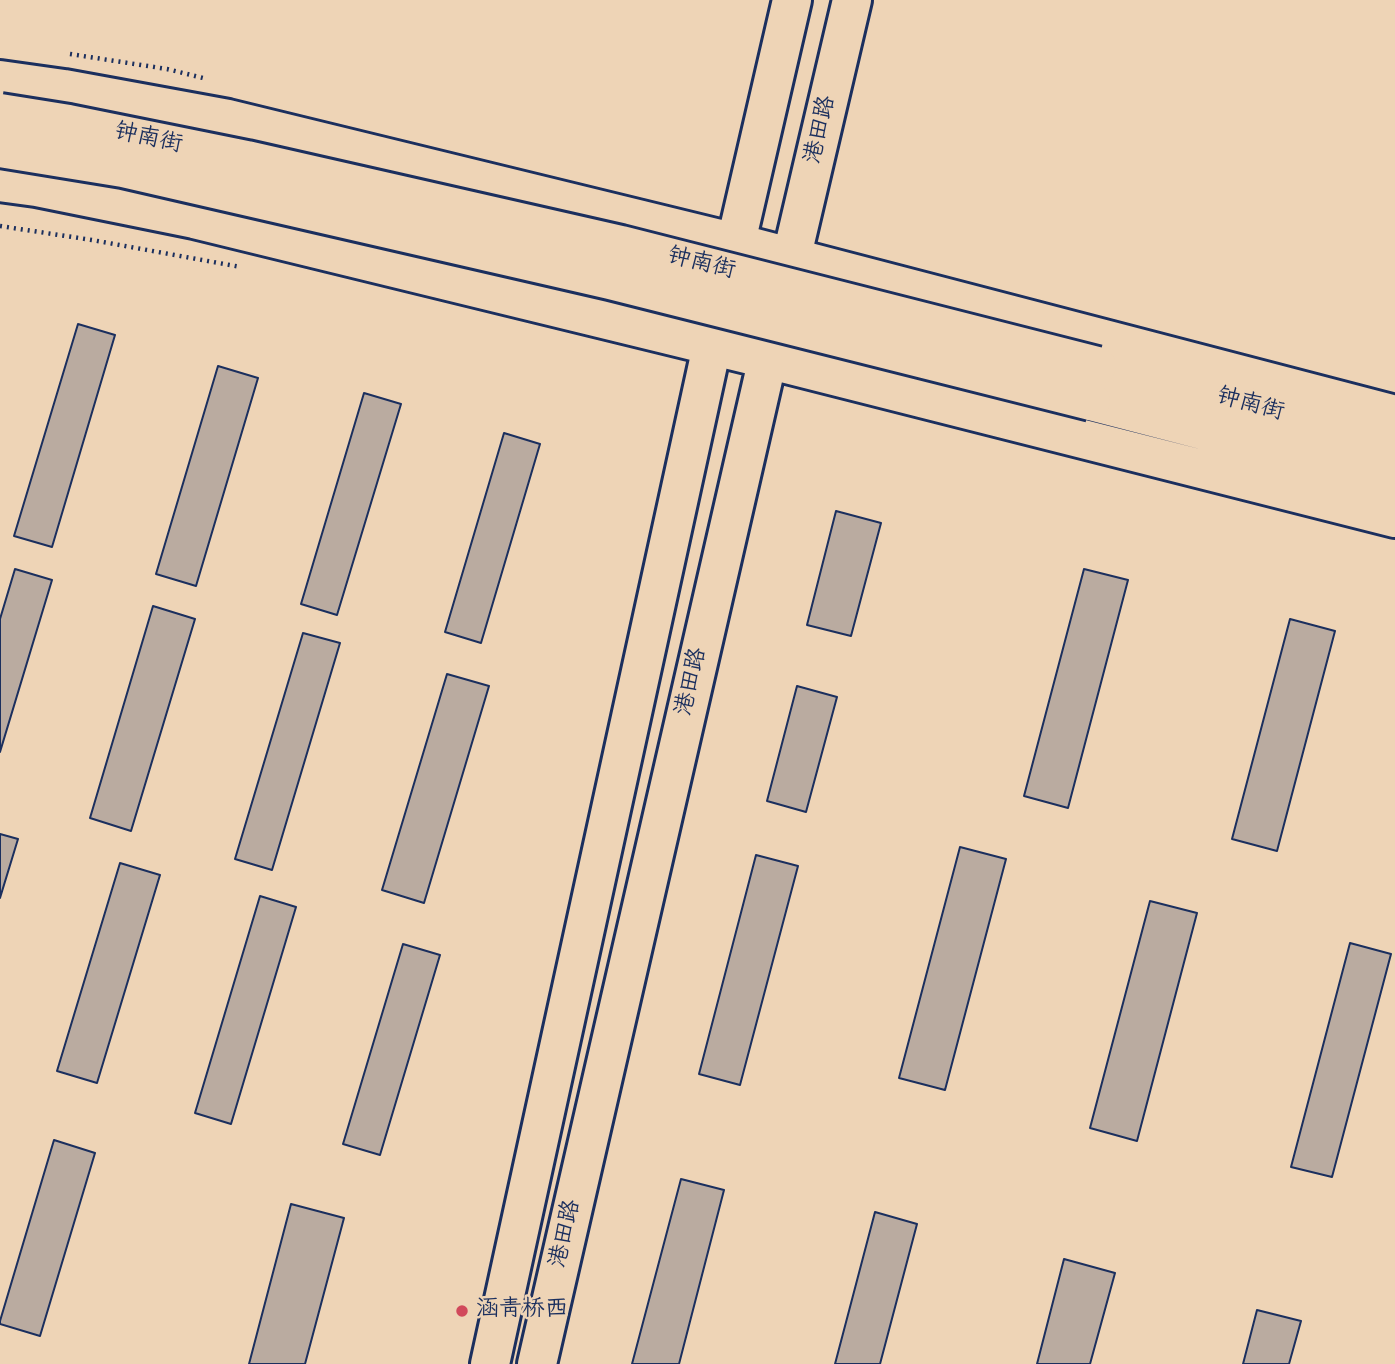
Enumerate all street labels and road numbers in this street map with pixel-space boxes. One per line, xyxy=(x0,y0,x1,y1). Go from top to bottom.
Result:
street label: 港田路 xyxy=(801,93,843,167)
street label: 钟南街 xyxy=(111,119,185,161)
street label: 钟南街 xyxy=(664,243,738,287)
street label: 钟南街 xyxy=(1213,384,1287,428)
street label: 港田路 xyxy=(672,645,714,719)
street label: 港田路 xyxy=(546,1197,588,1271)

